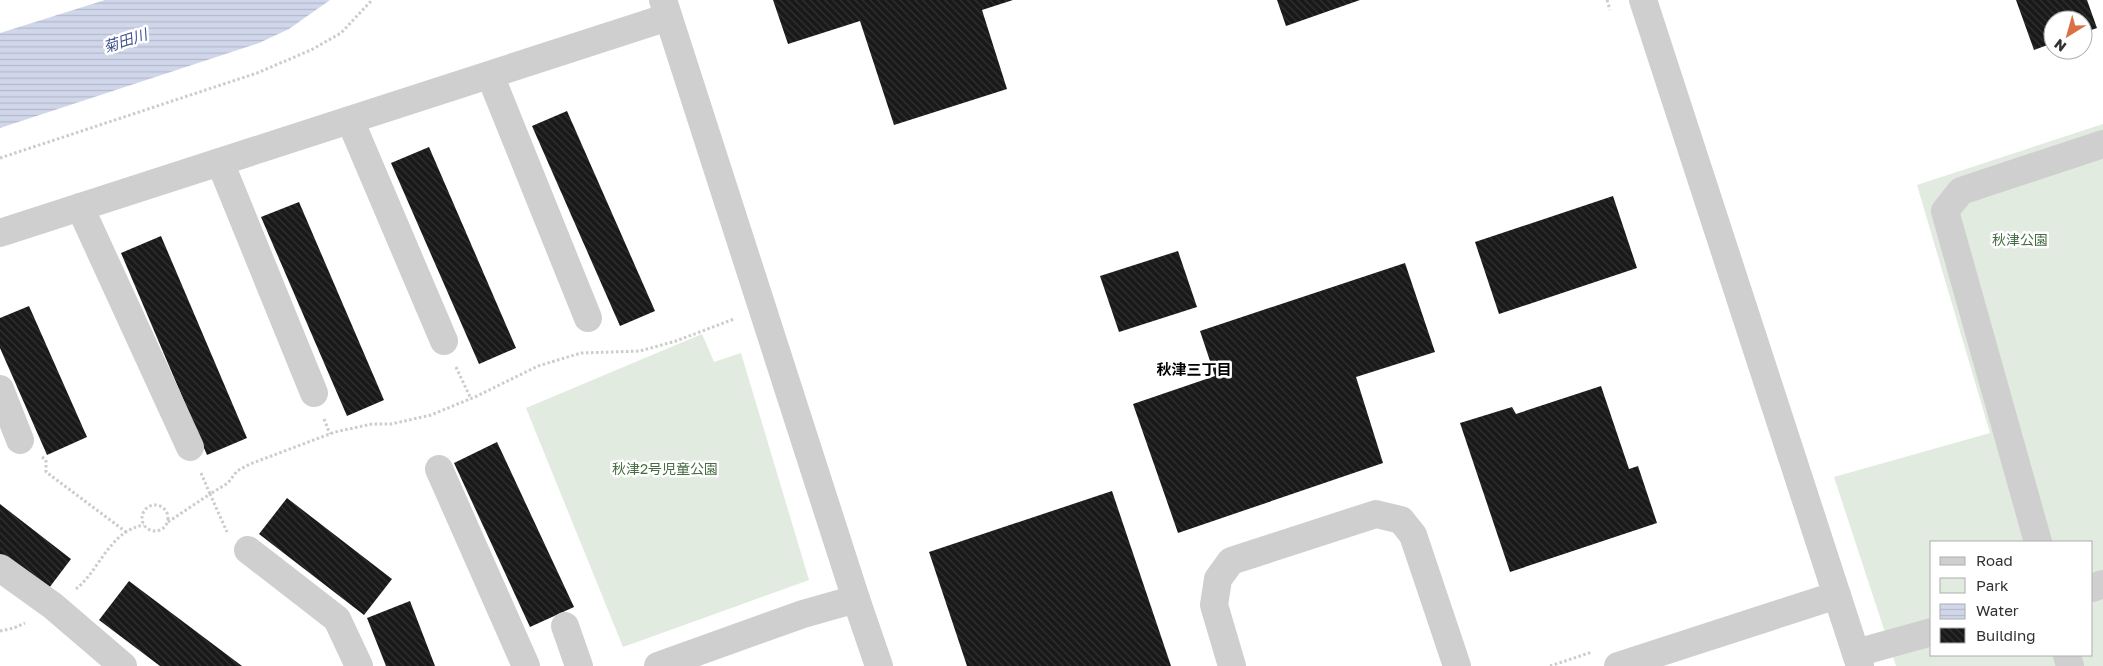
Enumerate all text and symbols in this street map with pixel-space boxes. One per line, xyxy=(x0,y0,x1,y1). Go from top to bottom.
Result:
north arrow xyxy=(2043,10,2093,60)
water label: 菊田川 xyxy=(101,24,151,56)
text: N xyxy=(2051,36,2069,56)
park label: 秋津公園 xyxy=(1992,231,2048,248)
district label: 秋津三丁目 xyxy=(1156,360,1232,378)
park label: 秋津2号児童公園 xyxy=(612,460,718,477)
legend xyxy=(1930,541,2093,656)
text: Road xyxy=(1976,551,2013,569)
text: Park xyxy=(1976,576,2009,594)
text: Water xyxy=(1976,601,2019,619)
text: Building xyxy=(1976,626,2036,644)

